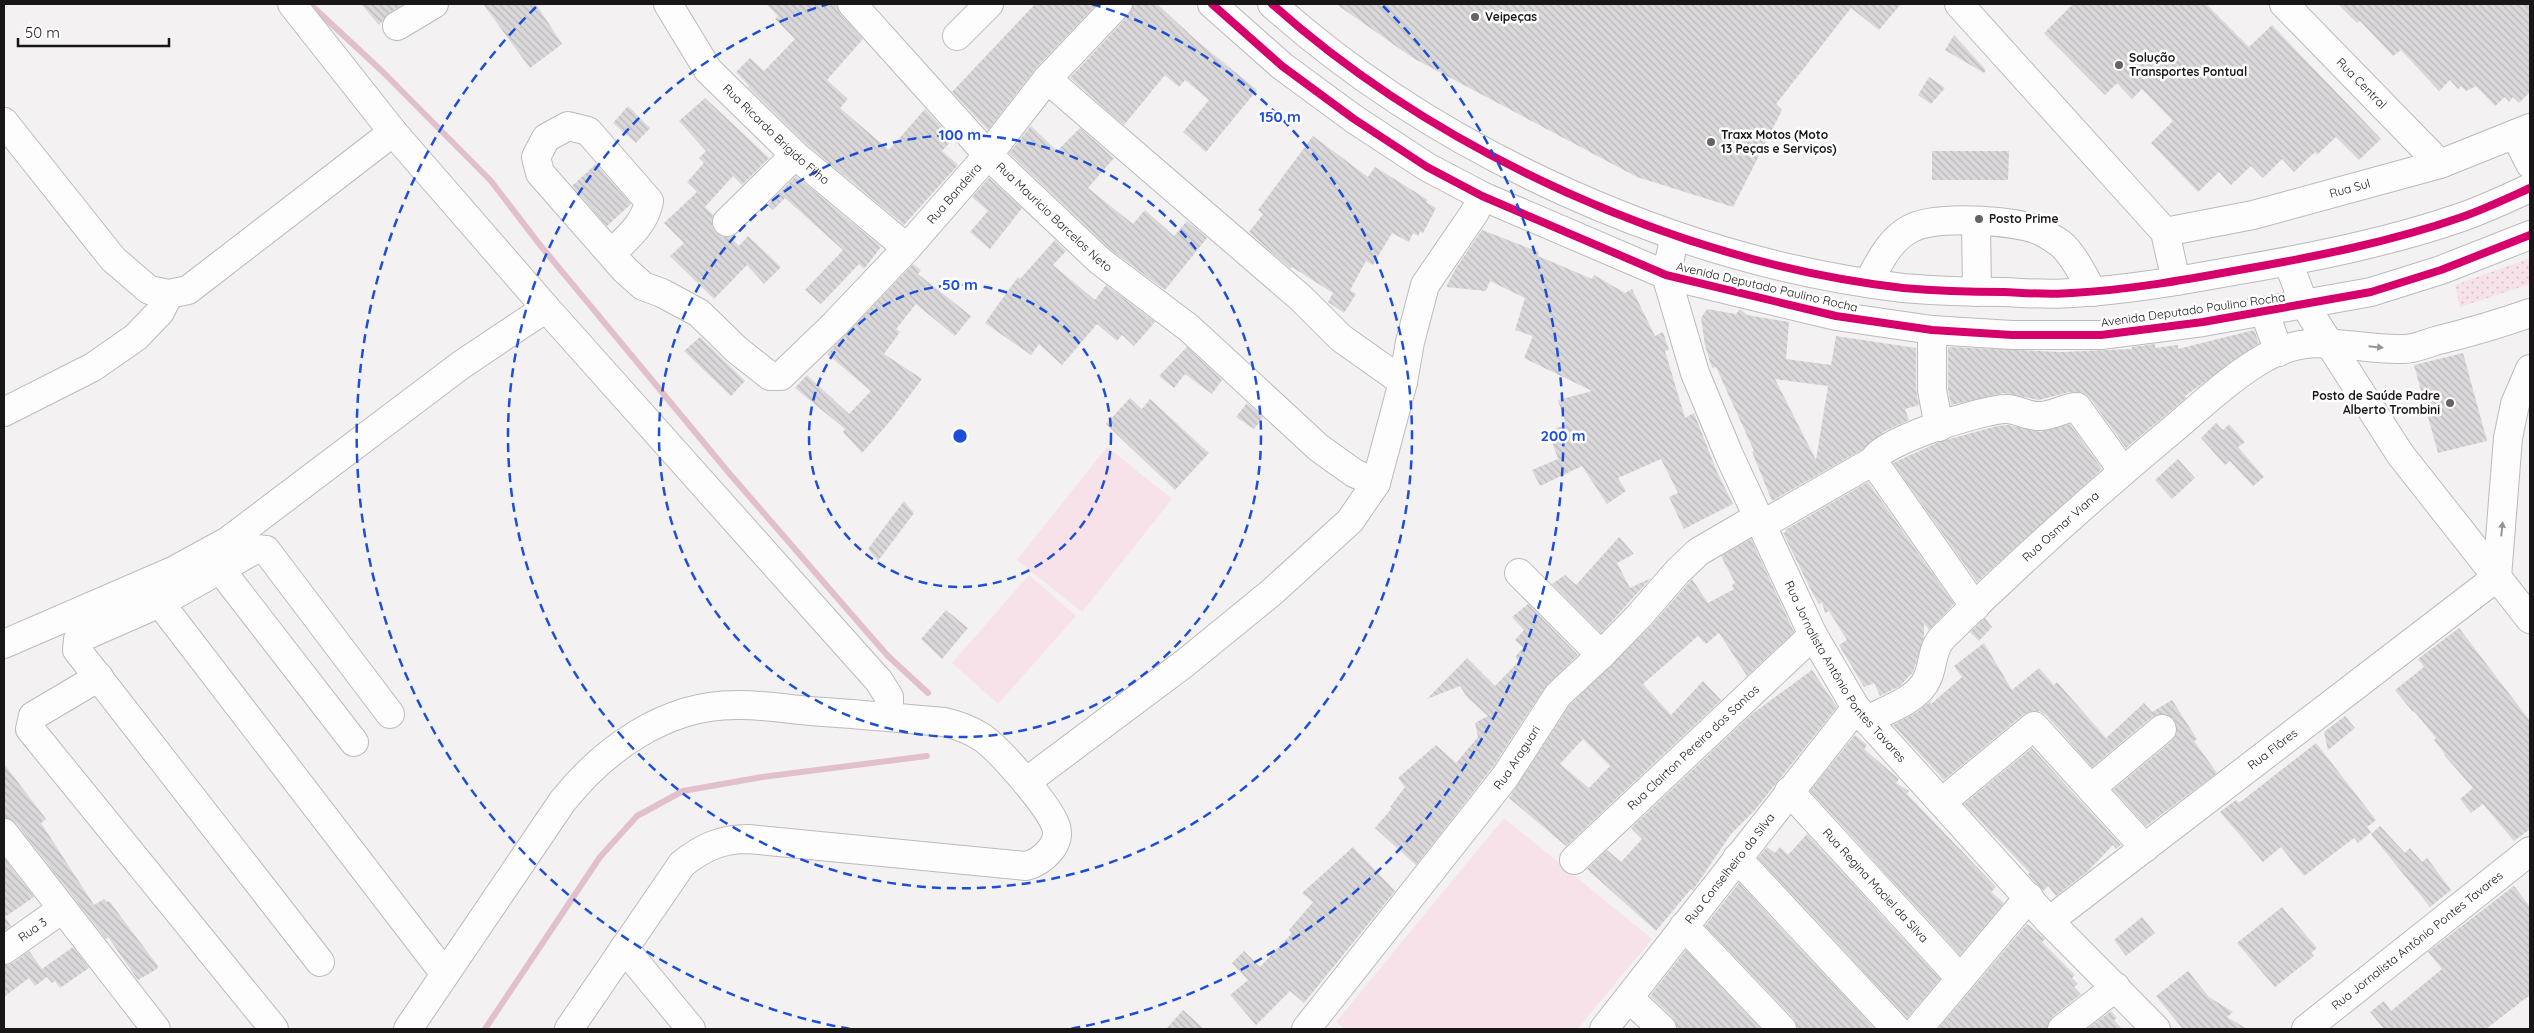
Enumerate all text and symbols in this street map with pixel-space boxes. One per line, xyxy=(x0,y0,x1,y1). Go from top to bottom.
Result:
place label: Veipeças xyxy=(1485,9,1537,24)
marker: Veipeças xyxy=(1469,11,1481,23)
scale bar xyxy=(18,15,169,47)
text: 50 m xyxy=(25,23,60,42)
place label: Solução Transportes Pontual xyxy=(2129,50,2247,79)
street label: Rua Central xyxy=(2334,54,2390,112)
marker: Solução Transportes Pontual xyxy=(2113,59,2125,71)
street label: Rua Ricardo Brigido Filho xyxy=(720,81,833,188)
text: 150 m xyxy=(1259,107,1301,126)
text: 100 m xyxy=(939,125,981,144)
place label: Traxx Motos (Moto 13 Peças e Serviços) xyxy=(1721,127,1836,156)
marker: Traxx Motos (Moto 13 Peças e Serviços) xyxy=(1705,136,1717,148)
street label: Rua Mauricio Barcelos Neto xyxy=(993,159,1116,275)
street label: Rua Bandeira xyxy=(923,160,984,227)
street label: Rua Sul xyxy=(2328,175,2372,201)
place label: Posto Prime xyxy=(1989,211,2059,226)
marker: Posto Prime xyxy=(1973,213,1985,225)
street label: Avenida Deputado Paulino Rocha xyxy=(1675,258,1859,315)
text: 50 m xyxy=(942,275,978,294)
street label: Avenida Deputado Paulino Rocha xyxy=(2100,289,2286,330)
one-way arrow xyxy=(2368,343,2384,351)
place label: Posto de Saúde Padre Alberto Trombini xyxy=(2312,388,2440,417)
marker: Posto de Saúde Padre Alberto Trombini xyxy=(2444,397,2456,409)
text: 200 m xyxy=(1541,426,1586,445)
centre of rings xyxy=(951,427,969,445)
street label: Rua Osmar Viana xyxy=(2019,488,2102,565)
one-way arrow xyxy=(2499,520,2507,536)
street label: Rua Jornalista Antônio Pontes Tavares xyxy=(1782,578,1910,766)
street label: Rua Clairton Pereira dos Santos xyxy=(1624,681,1762,813)
street label: Rua Araguari xyxy=(1490,723,1543,792)
street label: Rua Flôres xyxy=(2244,725,2301,773)
street label: Rua Conselheiro da Silva xyxy=(1681,810,1778,927)
street label: Rua Regina Maciel da Silva xyxy=(1820,825,1932,945)
street label: Rua Jornalista Antônio Pontes Tavares xyxy=(2328,867,2506,1013)
street label: Rua 3 xyxy=(15,914,50,945)

